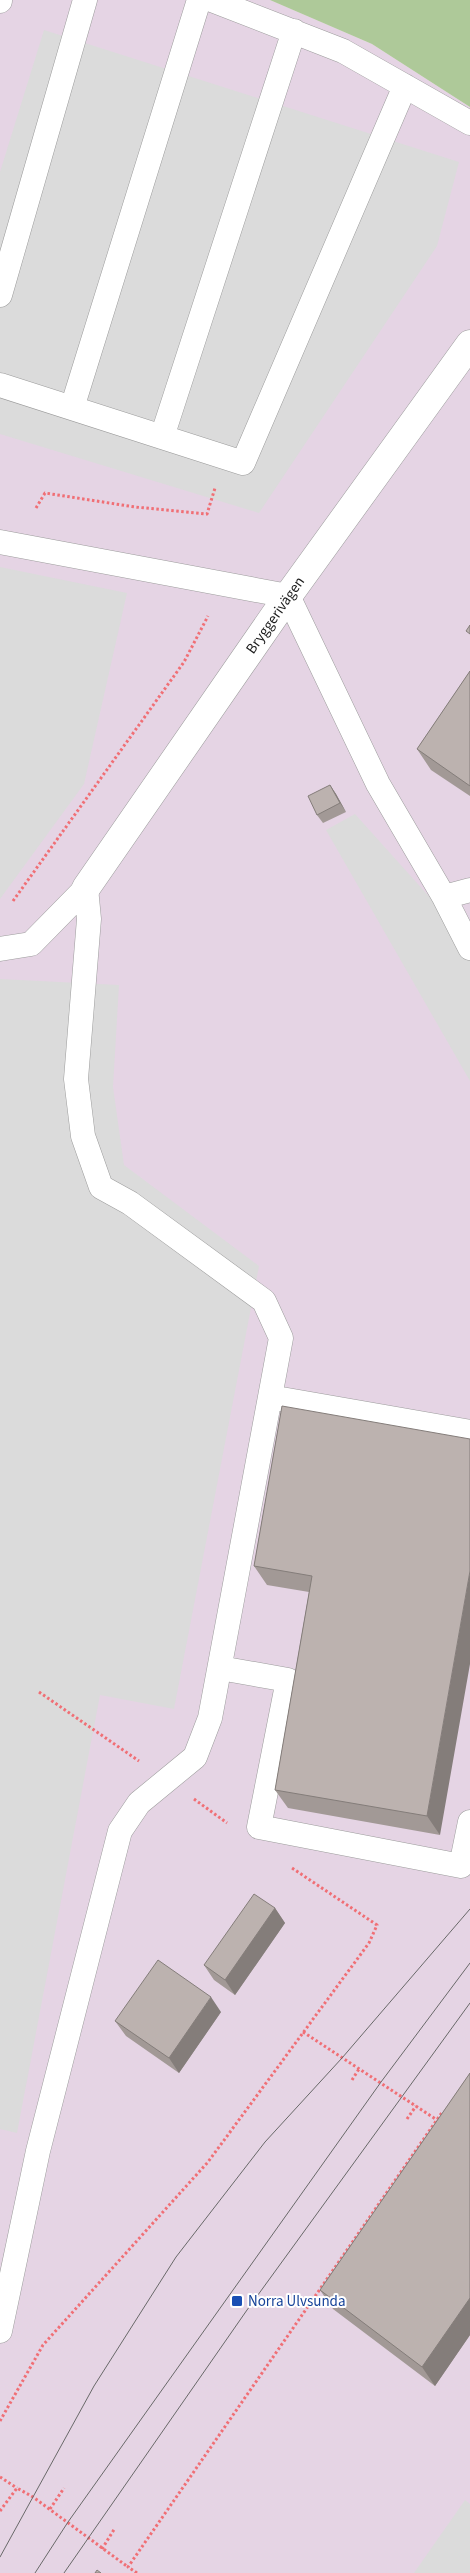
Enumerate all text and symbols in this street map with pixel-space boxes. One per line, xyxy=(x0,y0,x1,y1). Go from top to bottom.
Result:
street label: Bryggerivägen xyxy=(241,572,310,658)
place label: Norra Ulvsunda xyxy=(248,2291,346,2312)
marker: Norra Ulvsunda xyxy=(230,2294,244,2308)

